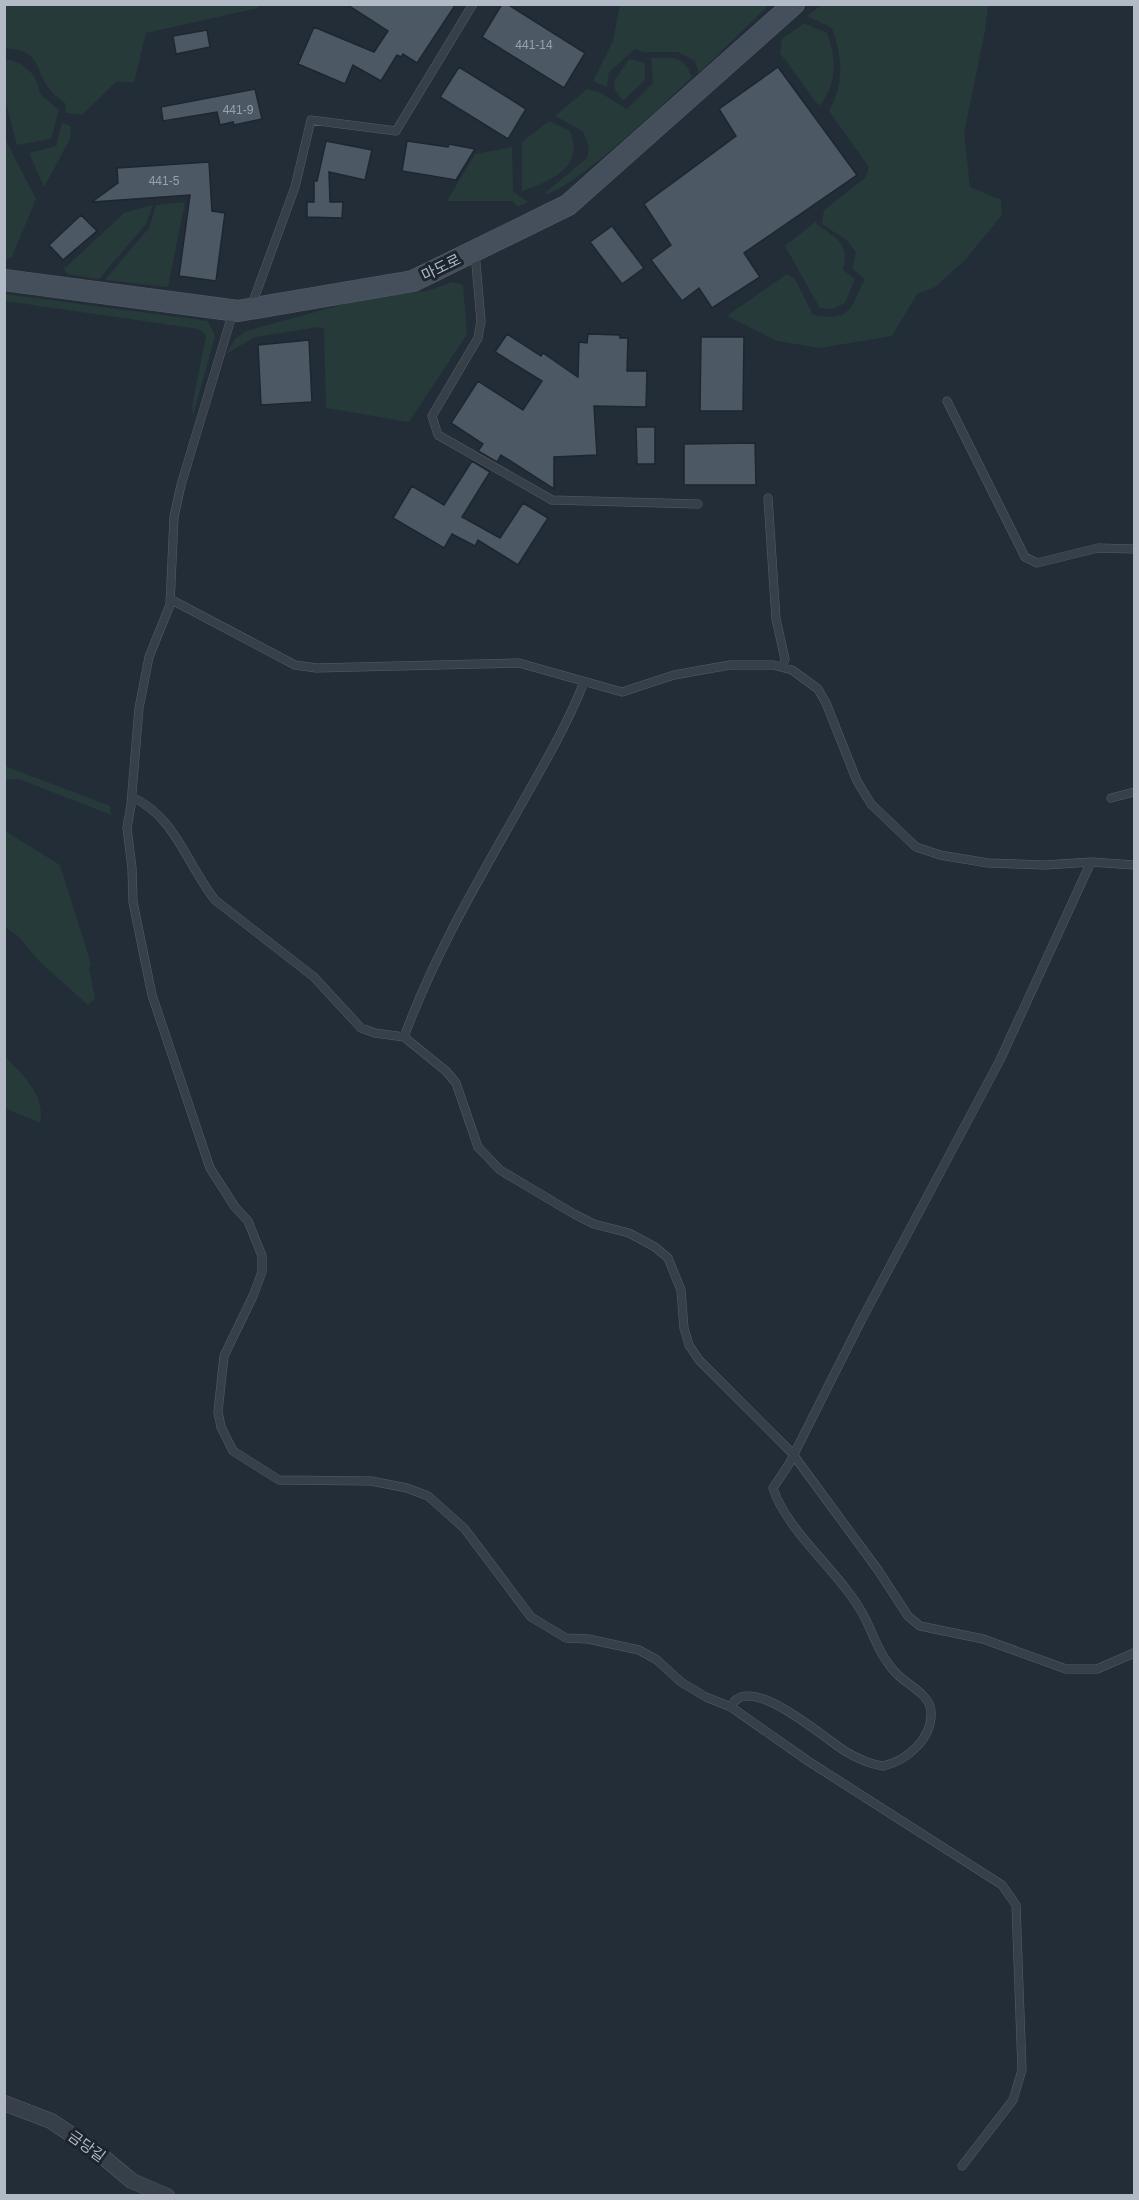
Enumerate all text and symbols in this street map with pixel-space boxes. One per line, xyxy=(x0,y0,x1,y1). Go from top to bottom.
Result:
house number: 441-14 xyxy=(515,38,553,52)
house number: 441-9 xyxy=(223,103,254,117)
house number: 441-5 xyxy=(149,174,180,188)
street label: 마도로 xyxy=(419,250,463,284)
street label: 금당길 xyxy=(65,2127,109,2165)

